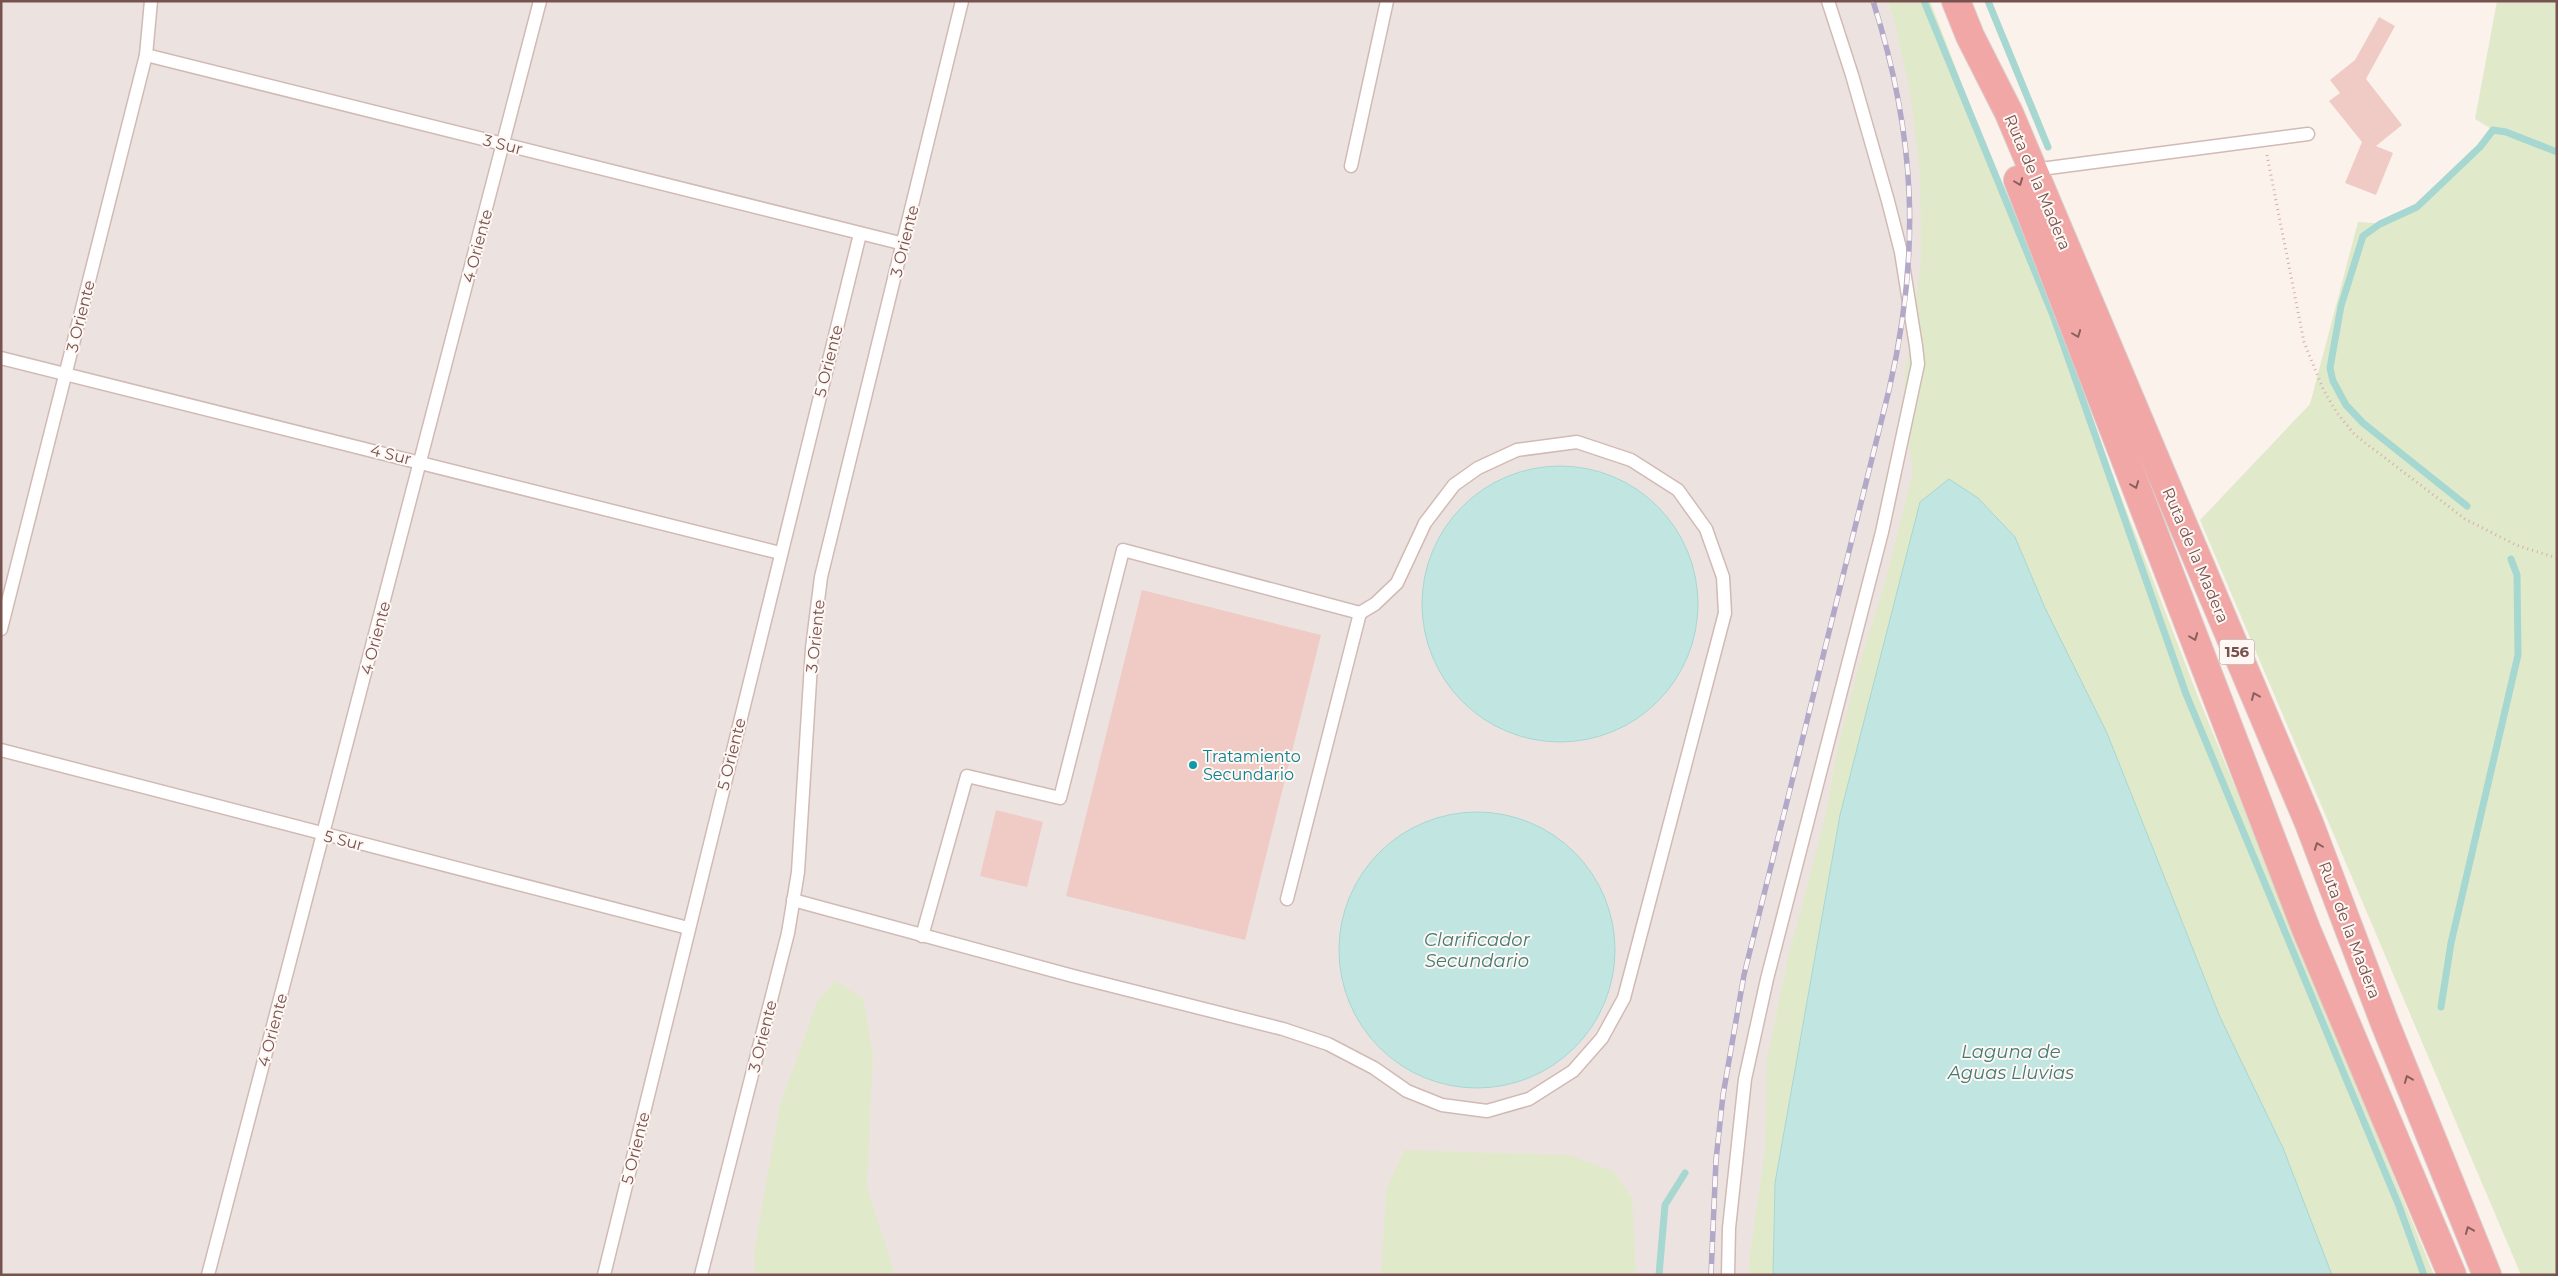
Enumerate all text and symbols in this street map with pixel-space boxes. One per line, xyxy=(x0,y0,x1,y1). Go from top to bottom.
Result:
street label: Ruta de la Madera xyxy=(2000,112,2075,253)
street label: 3 Sur xyxy=(481,130,525,159)
one-way arrow xyxy=(2013,177,2023,186)
street label: 3 Oriente xyxy=(886,203,923,279)
street label: 4 Oriente xyxy=(459,207,496,285)
street label: 3 Oriente xyxy=(62,278,99,354)
street label: 5 Oriente xyxy=(810,323,847,399)
one-way arrow xyxy=(2071,329,2081,338)
street label: 4 Sur xyxy=(368,440,413,469)
one-way arrow xyxy=(2129,481,2139,489)
street label: Ruta de la Madera xyxy=(2158,485,2233,626)
street label: 3 Oriente xyxy=(802,598,829,674)
street label: 4 Oriente xyxy=(357,599,394,677)
one-way arrow xyxy=(2188,632,2198,641)
road number: 156 xyxy=(2220,640,2254,664)
one-way arrow xyxy=(2251,692,2262,701)
street label: 5 Oriente xyxy=(713,716,750,792)
place label: Tratamiento Secundario xyxy=(1203,747,1301,784)
marker: Tratamiento Secundario xyxy=(1187,759,1199,771)
street label: 5 Sur xyxy=(322,826,366,855)
one-way arrow xyxy=(2313,842,2324,851)
street label: Ruta de la Madera xyxy=(2315,859,2384,1001)
water label: Clarificador Secundario xyxy=(1424,929,1531,972)
street label: 4 Oriente xyxy=(254,991,291,1069)
street label: 3 Oriente xyxy=(744,998,781,1074)
water label: Laguna de Aguas Lluvias xyxy=(1947,1041,2074,1084)
one-way arrow xyxy=(2404,1075,2414,1084)
street label: 5 Oriente xyxy=(617,1110,654,1186)
one-way arrow xyxy=(2464,1226,2474,1234)

